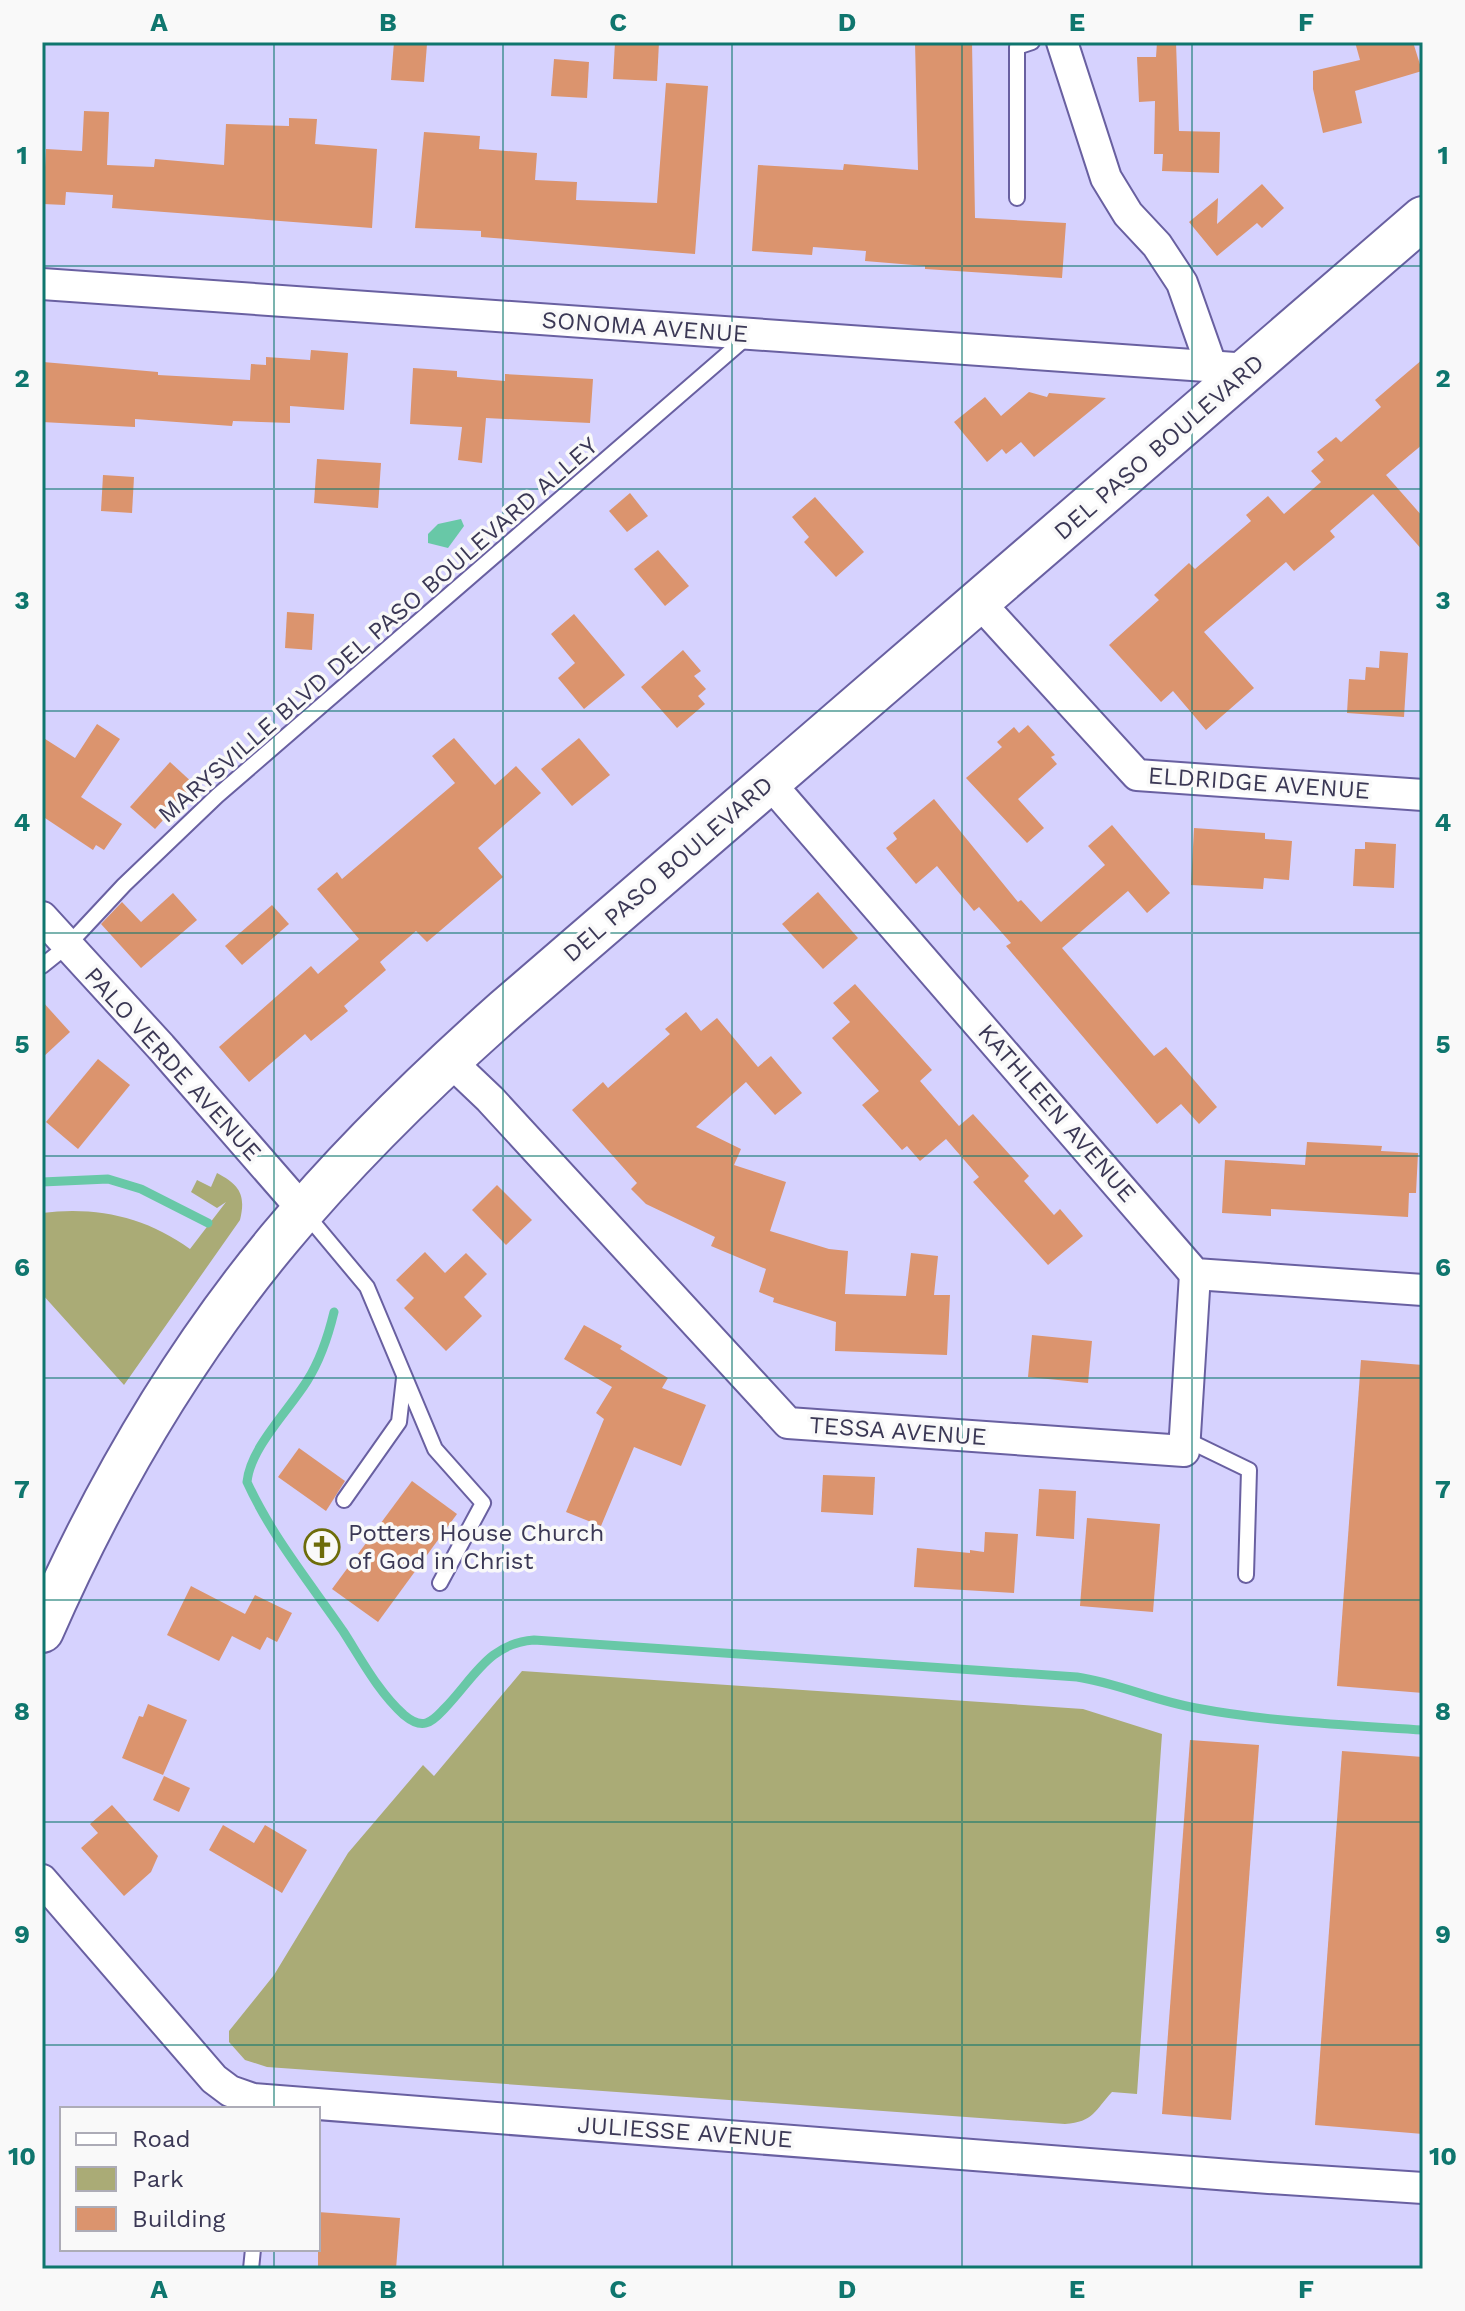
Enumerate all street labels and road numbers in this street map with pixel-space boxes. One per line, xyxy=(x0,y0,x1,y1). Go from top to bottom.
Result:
street label: SONOMA AVENUE xyxy=(541,306,749,348)
street label: DEL PASO BOULEVARD xyxy=(1048,348,1270,546)
street label: MARYSVILLE BLVD DEL PASO BOULEVARD ALLEY xyxy=(153,431,604,829)
street label: ELDRIDGE AVENUE xyxy=(1147,761,1371,805)
street label: DEL PASO BOULEVARD xyxy=(557,770,779,968)
street label: PALO VERDE AVENUE xyxy=(79,962,267,1166)
street label: KATHLEEN AVENUE xyxy=(972,1018,1142,1208)
street label: TESSA AVENUE xyxy=(808,1411,988,1451)
street label: JULIESSE AVENUE xyxy=(576,2111,794,2153)

